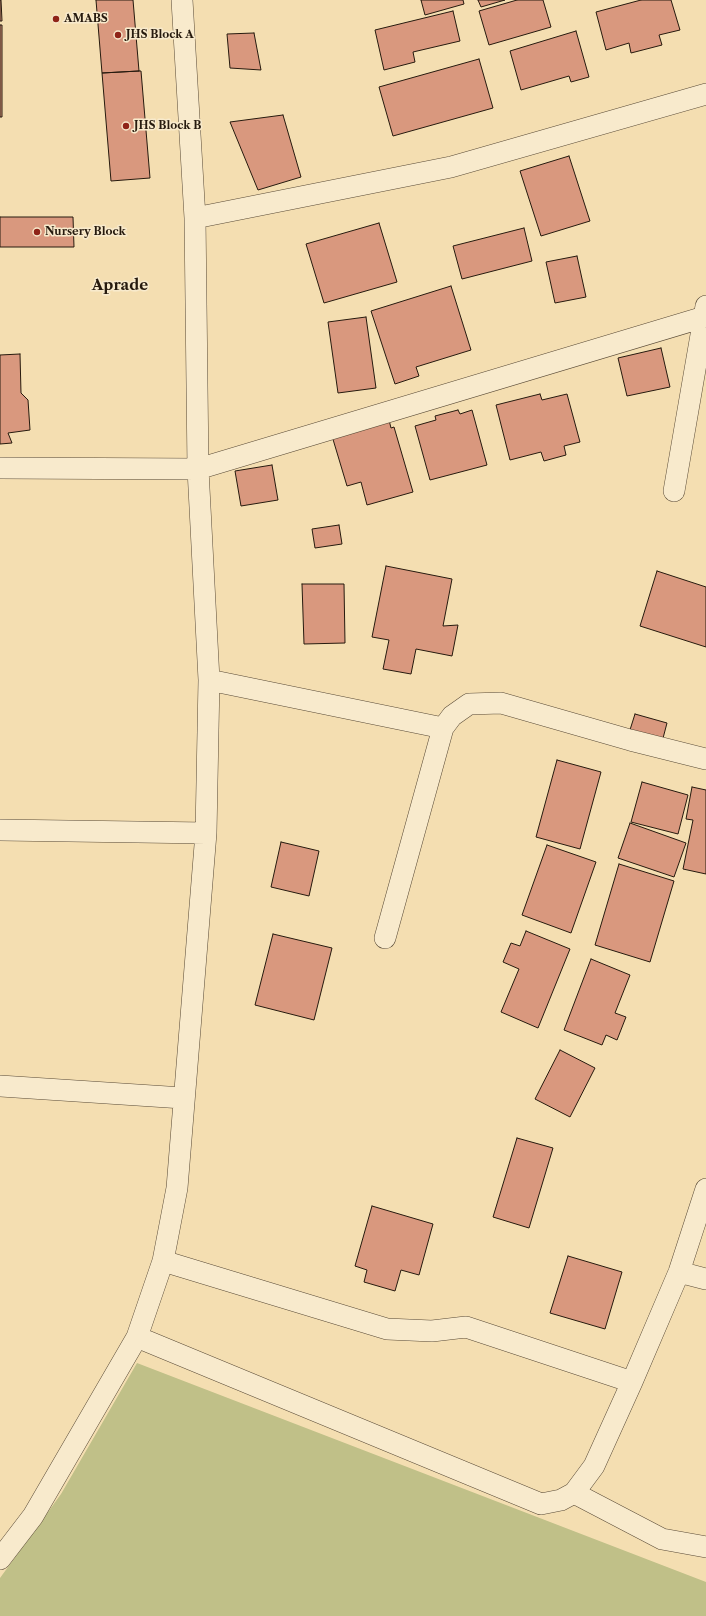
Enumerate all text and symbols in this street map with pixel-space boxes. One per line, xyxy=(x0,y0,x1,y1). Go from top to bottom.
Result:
place label: AMABS xyxy=(64,12,108,26)
marker: AMABS xyxy=(51,14,61,24)
place label: JHS Block A xyxy=(126,28,194,42)
marker: JHS Block A xyxy=(113,30,123,40)
place label: JHS Block B xyxy=(134,119,202,133)
marker: JHS Block B xyxy=(121,121,131,131)
place label: Nursery Block xyxy=(45,225,126,239)
marker: Nursery Block xyxy=(32,227,42,237)
district label: Aprade xyxy=(92,277,148,295)

